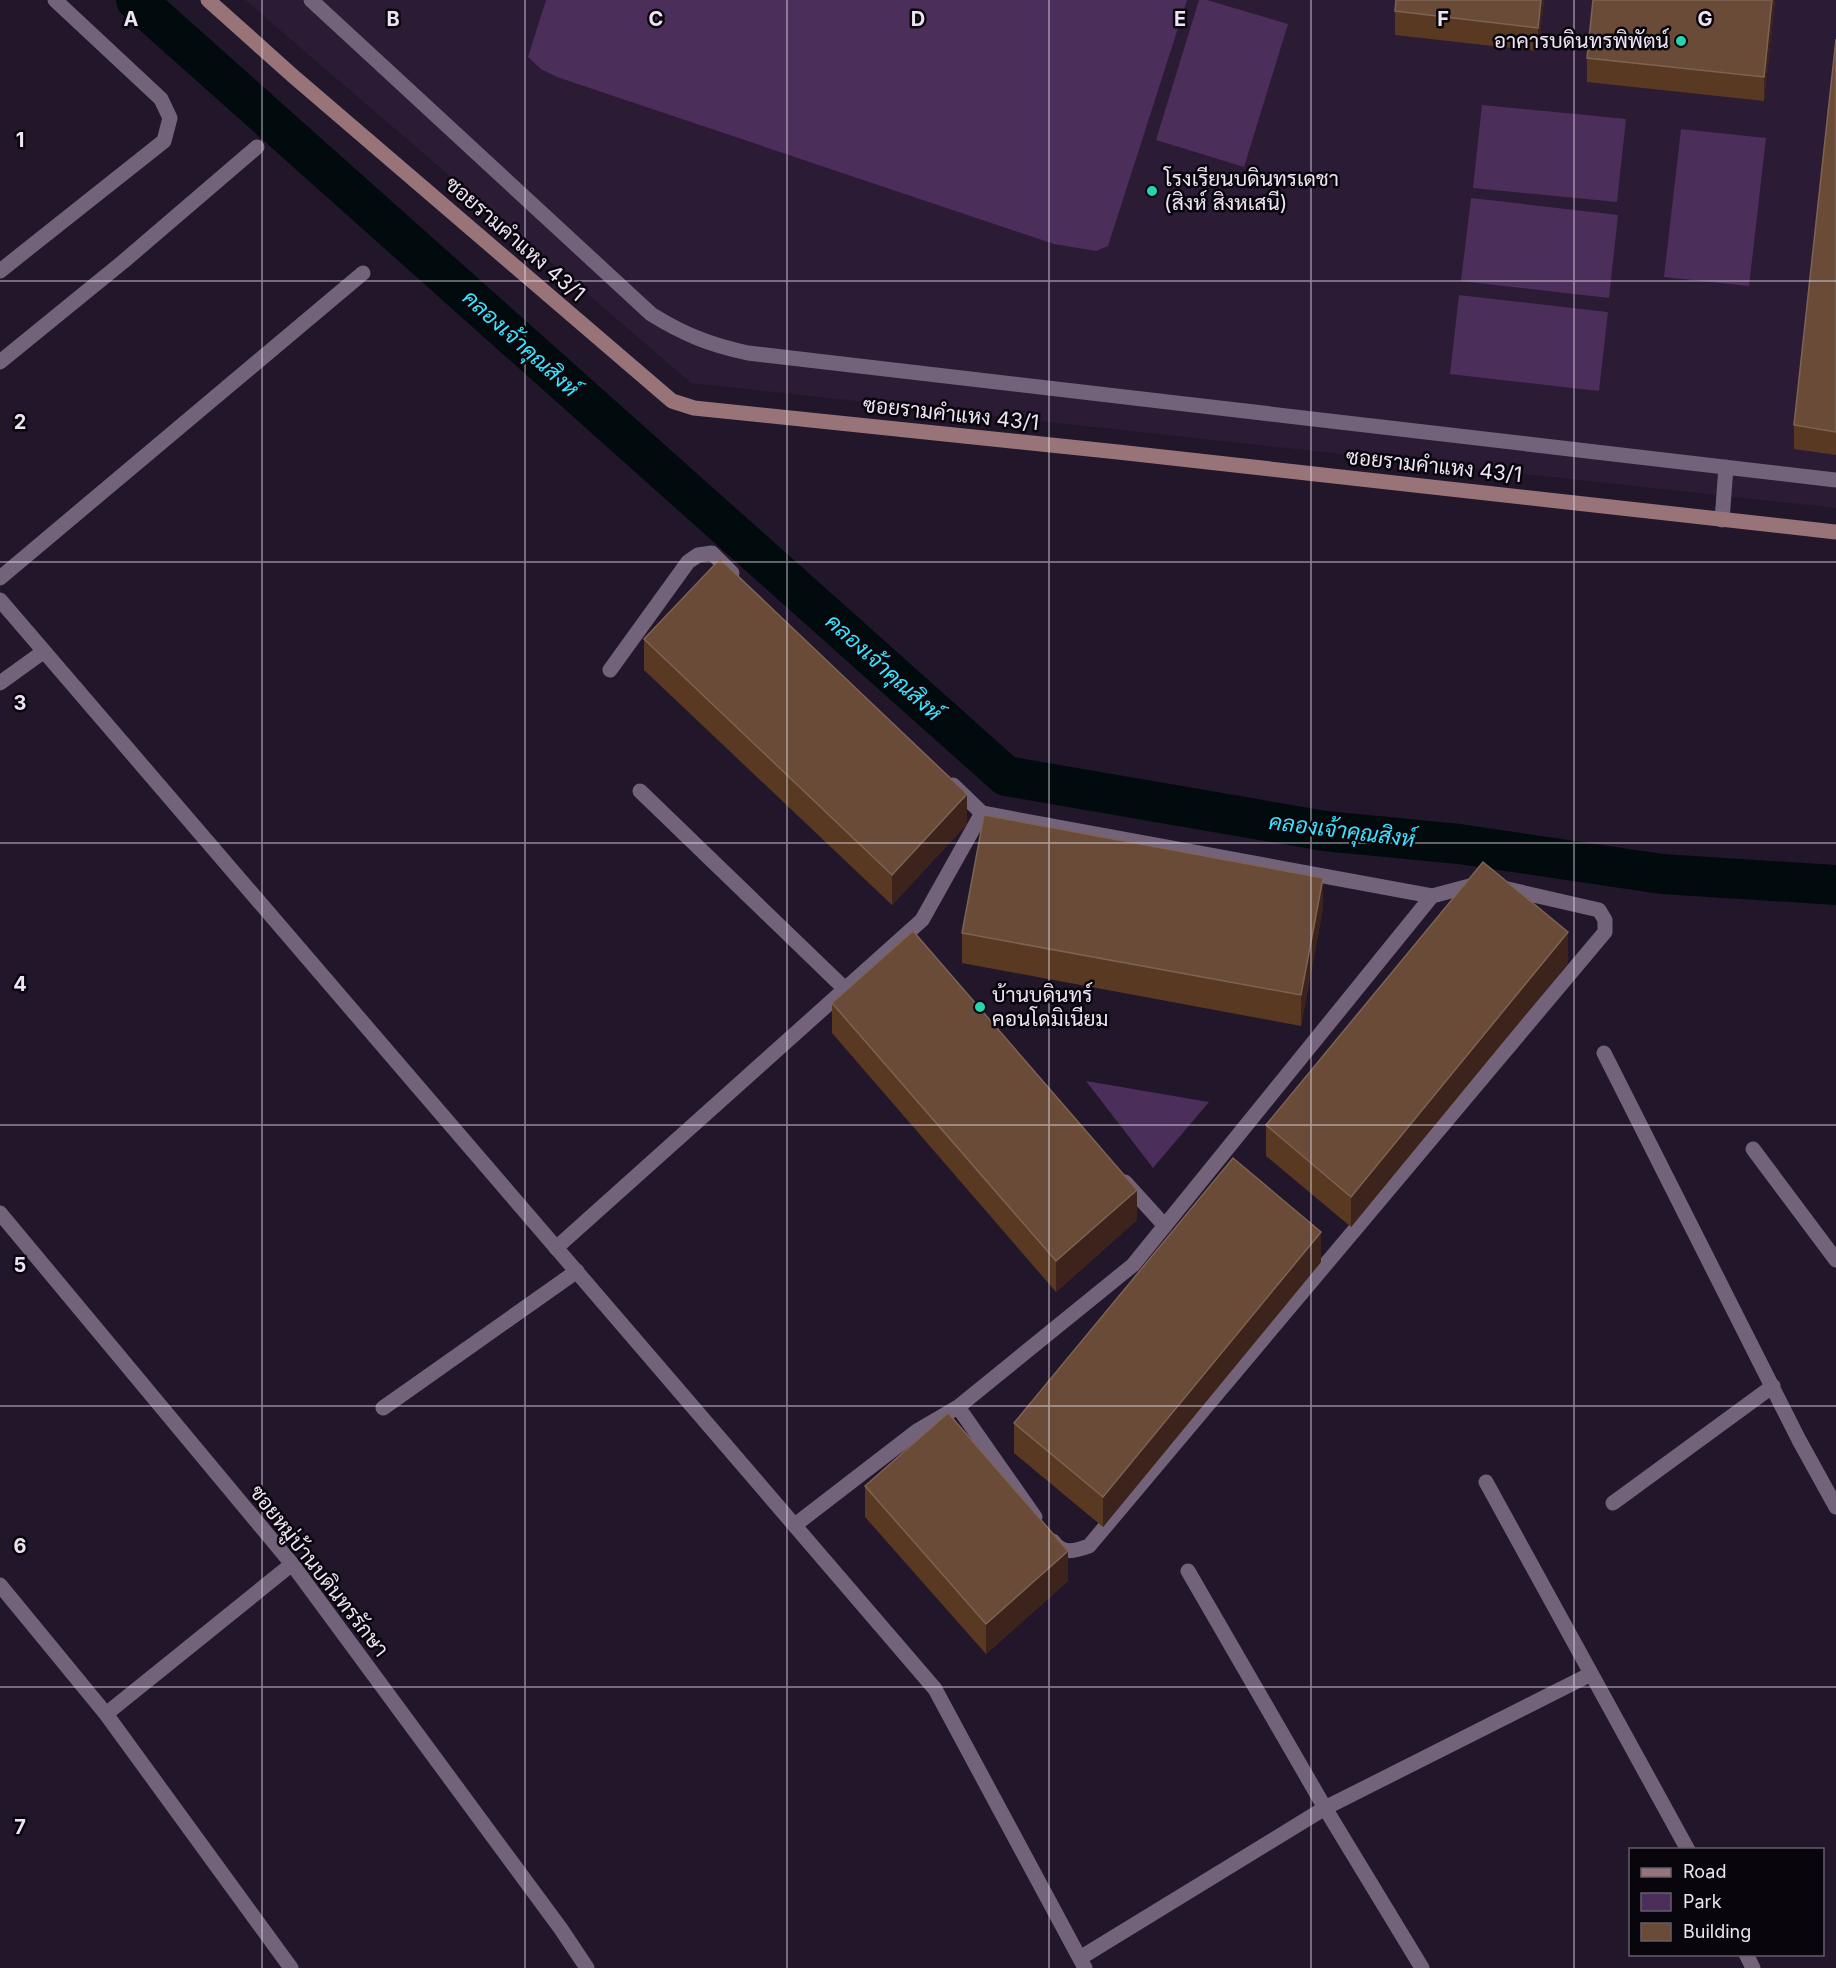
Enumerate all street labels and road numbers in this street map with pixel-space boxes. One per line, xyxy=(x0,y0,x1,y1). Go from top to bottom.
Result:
street label: ซอยรามคำแหง 43/1 xyxy=(440,171,590,306)
street label: ซอยรามคำแหง 43/1 xyxy=(862,392,1040,435)
street label: ซอยรามคำแหง 43/1 xyxy=(1345,444,1523,487)
street label: ซอยหมู่บ้านบดินทรรักษา xyxy=(242,1480,394,1663)

